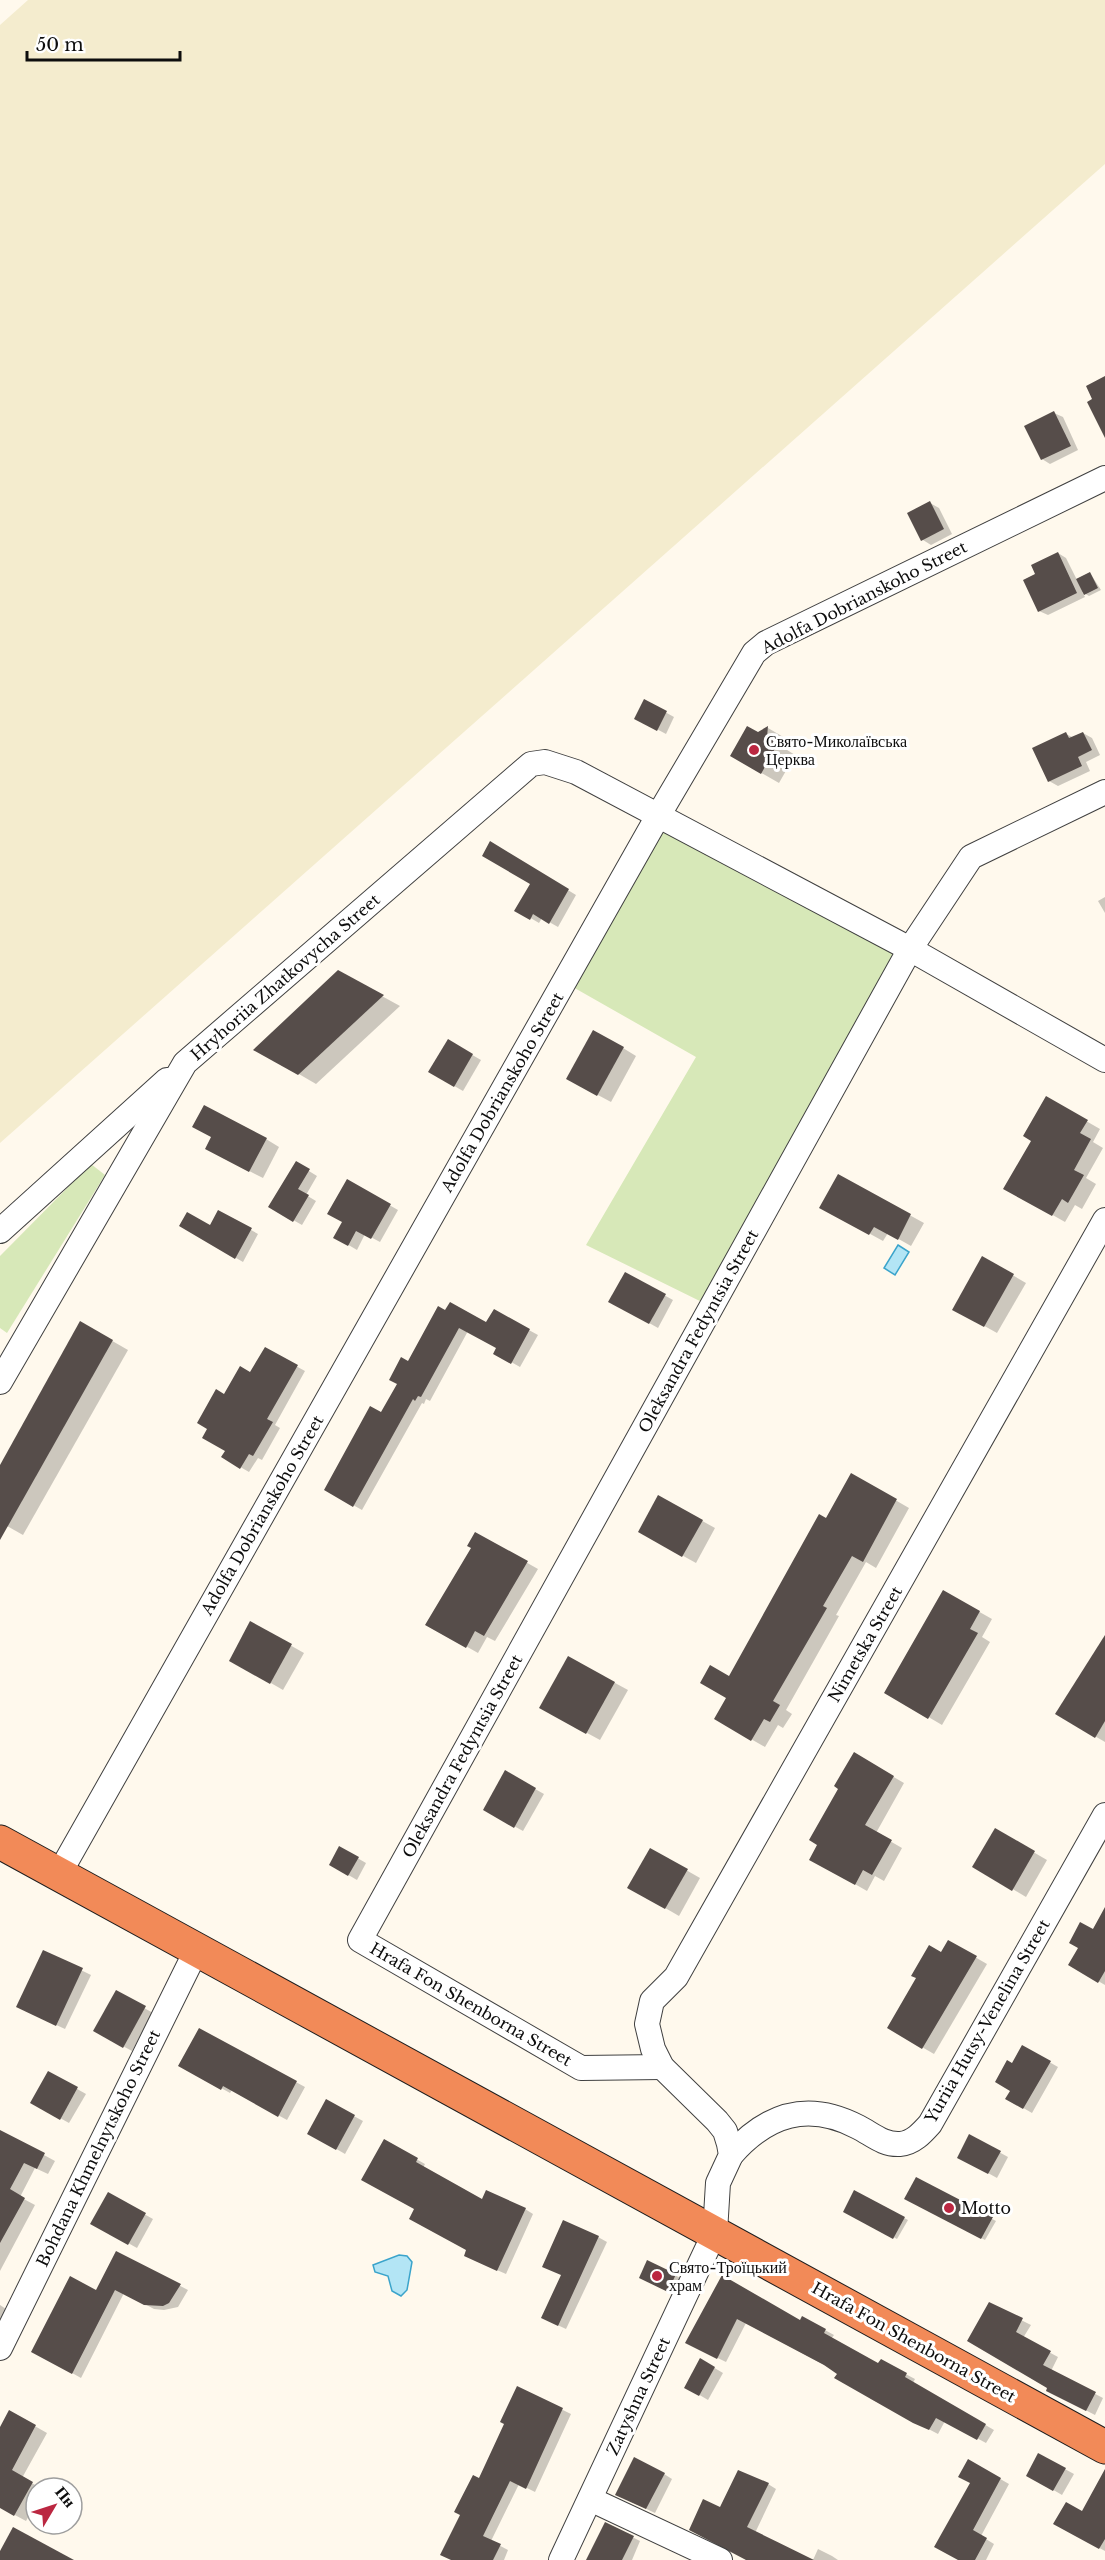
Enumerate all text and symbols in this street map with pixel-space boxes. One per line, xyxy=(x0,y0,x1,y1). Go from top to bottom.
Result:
scale bar xyxy=(27,24,180,62)
text: 50 m xyxy=(36,34,84,56)
street label: Adolfa Dobrianskoho Street xyxy=(757,536,970,658)
place label: Свято-Миколаївська Церква xyxy=(766,731,907,769)
marker: Свято-Миколаївська Церква xyxy=(747,743,761,757)
street label: Hryhoriia Zhatkovycha Street xyxy=(186,889,384,1065)
street label: Adolfa Dobrianskoho Street xyxy=(436,988,568,1196)
street label: Oleksandra Fedyntsia Street xyxy=(634,1226,762,1436)
street label: Adolfa Dobrianskoho Street xyxy=(196,1411,328,1619)
street label: Nimetska Street xyxy=(824,1582,906,1706)
street label: Oleksandra Fedyntsia Street xyxy=(398,1651,526,1861)
street label: Yuriia Hutsy-Venelina Street xyxy=(920,1916,1054,2127)
street label: Hrafa Fon Shenborna Street xyxy=(366,1938,576,2070)
street label: Bohdana Khmelnytskoho Street xyxy=(32,2026,164,2270)
place label: Motto xyxy=(961,2198,1011,2218)
marker: Motto xyxy=(942,2201,956,2215)
place label: Свято-Троїцький храм xyxy=(669,2257,787,2295)
marker: Свято-Троїцький храм xyxy=(650,2269,664,2283)
street label: Hrafa Fon Shenborna Street xyxy=(809,2278,1019,2406)
street label: Zatyshna Street xyxy=(602,2334,674,2458)
north arrow xyxy=(24,2476,84,2536)
text: Пн xyxy=(51,2482,80,2511)

